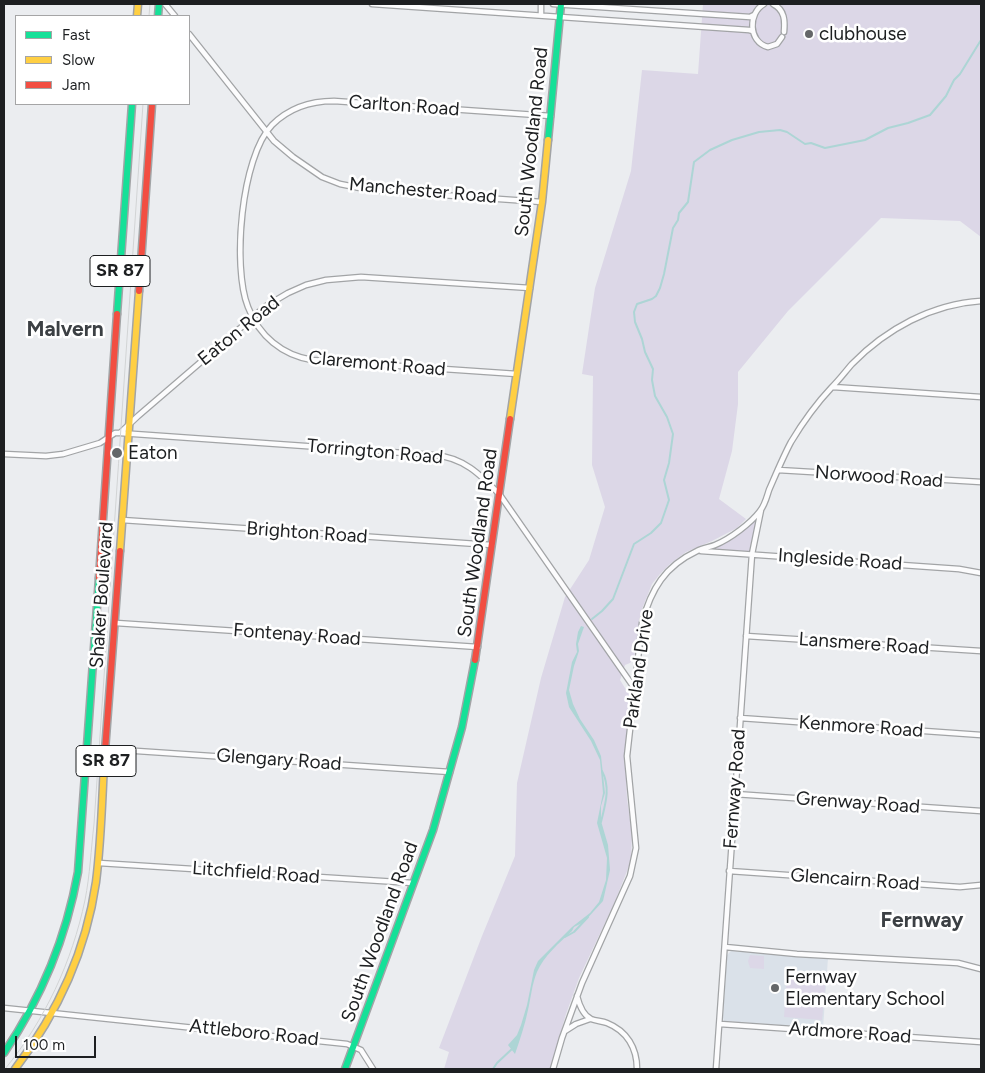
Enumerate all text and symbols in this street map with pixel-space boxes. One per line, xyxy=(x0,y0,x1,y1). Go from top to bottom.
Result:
legend xyxy=(15,15,190,105)
place label: clubhouse xyxy=(819,23,907,45)
text: Fast xyxy=(62,26,90,44)
marker: clubhouse xyxy=(803,28,815,40)
street label: South Woodland Road xyxy=(511,46,553,238)
text: Slow xyxy=(62,51,95,69)
text: Jam xyxy=(62,76,90,94)
street label: Carlton Road xyxy=(348,91,460,121)
street label: Manchester Road xyxy=(348,173,498,209)
road number: SR 87 xyxy=(90,256,150,286)
street label: Eaton Road xyxy=(194,291,284,371)
district label: Malvern xyxy=(26,317,104,343)
street label: Claremont Road xyxy=(307,347,447,381)
street label: Torrington Road xyxy=(306,435,444,469)
place label: Eaton xyxy=(128,442,178,464)
marker: Eaton xyxy=(110,446,124,460)
street label: South Woodland Road xyxy=(453,447,503,639)
street label: Norwood Road xyxy=(814,461,944,493)
street label: Brighton Road xyxy=(246,517,368,549)
street label: Shaker Boulevard xyxy=(86,521,118,669)
street label: Ingleside Road xyxy=(777,544,903,576)
street label: Parkland Drive xyxy=(619,608,659,730)
street label: Fontenay Road xyxy=(232,619,362,651)
street label: Lansmere Road xyxy=(798,628,930,660)
street label: Kenmore Road xyxy=(798,711,924,743)
street label: Fernway Road xyxy=(719,728,751,850)
street label: Glengary Road xyxy=(216,744,342,776)
road number: SR 87 xyxy=(76,746,136,776)
street label: Grenway Road xyxy=(795,787,921,819)
street label: South Woodland Road xyxy=(337,839,423,1025)
street label: Litchfield Road xyxy=(191,857,321,889)
street label: Glencairn Road xyxy=(790,864,920,896)
district label: Fernway xyxy=(881,908,963,934)
place label: Fernway Elementary School xyxy=(785,966,945,1010)
marker: Fernway Elementary School xyxy=(769,982,781,994)
street label: Attleboro Road xyxy=(188,1015,320,1051)
street label: Ardmore Road xyxy=(788,1017,912,1049)
scale bar xyxy=(18,1026,99,1058)
text: 100 m xyxy=(23,1036,65,1054)

